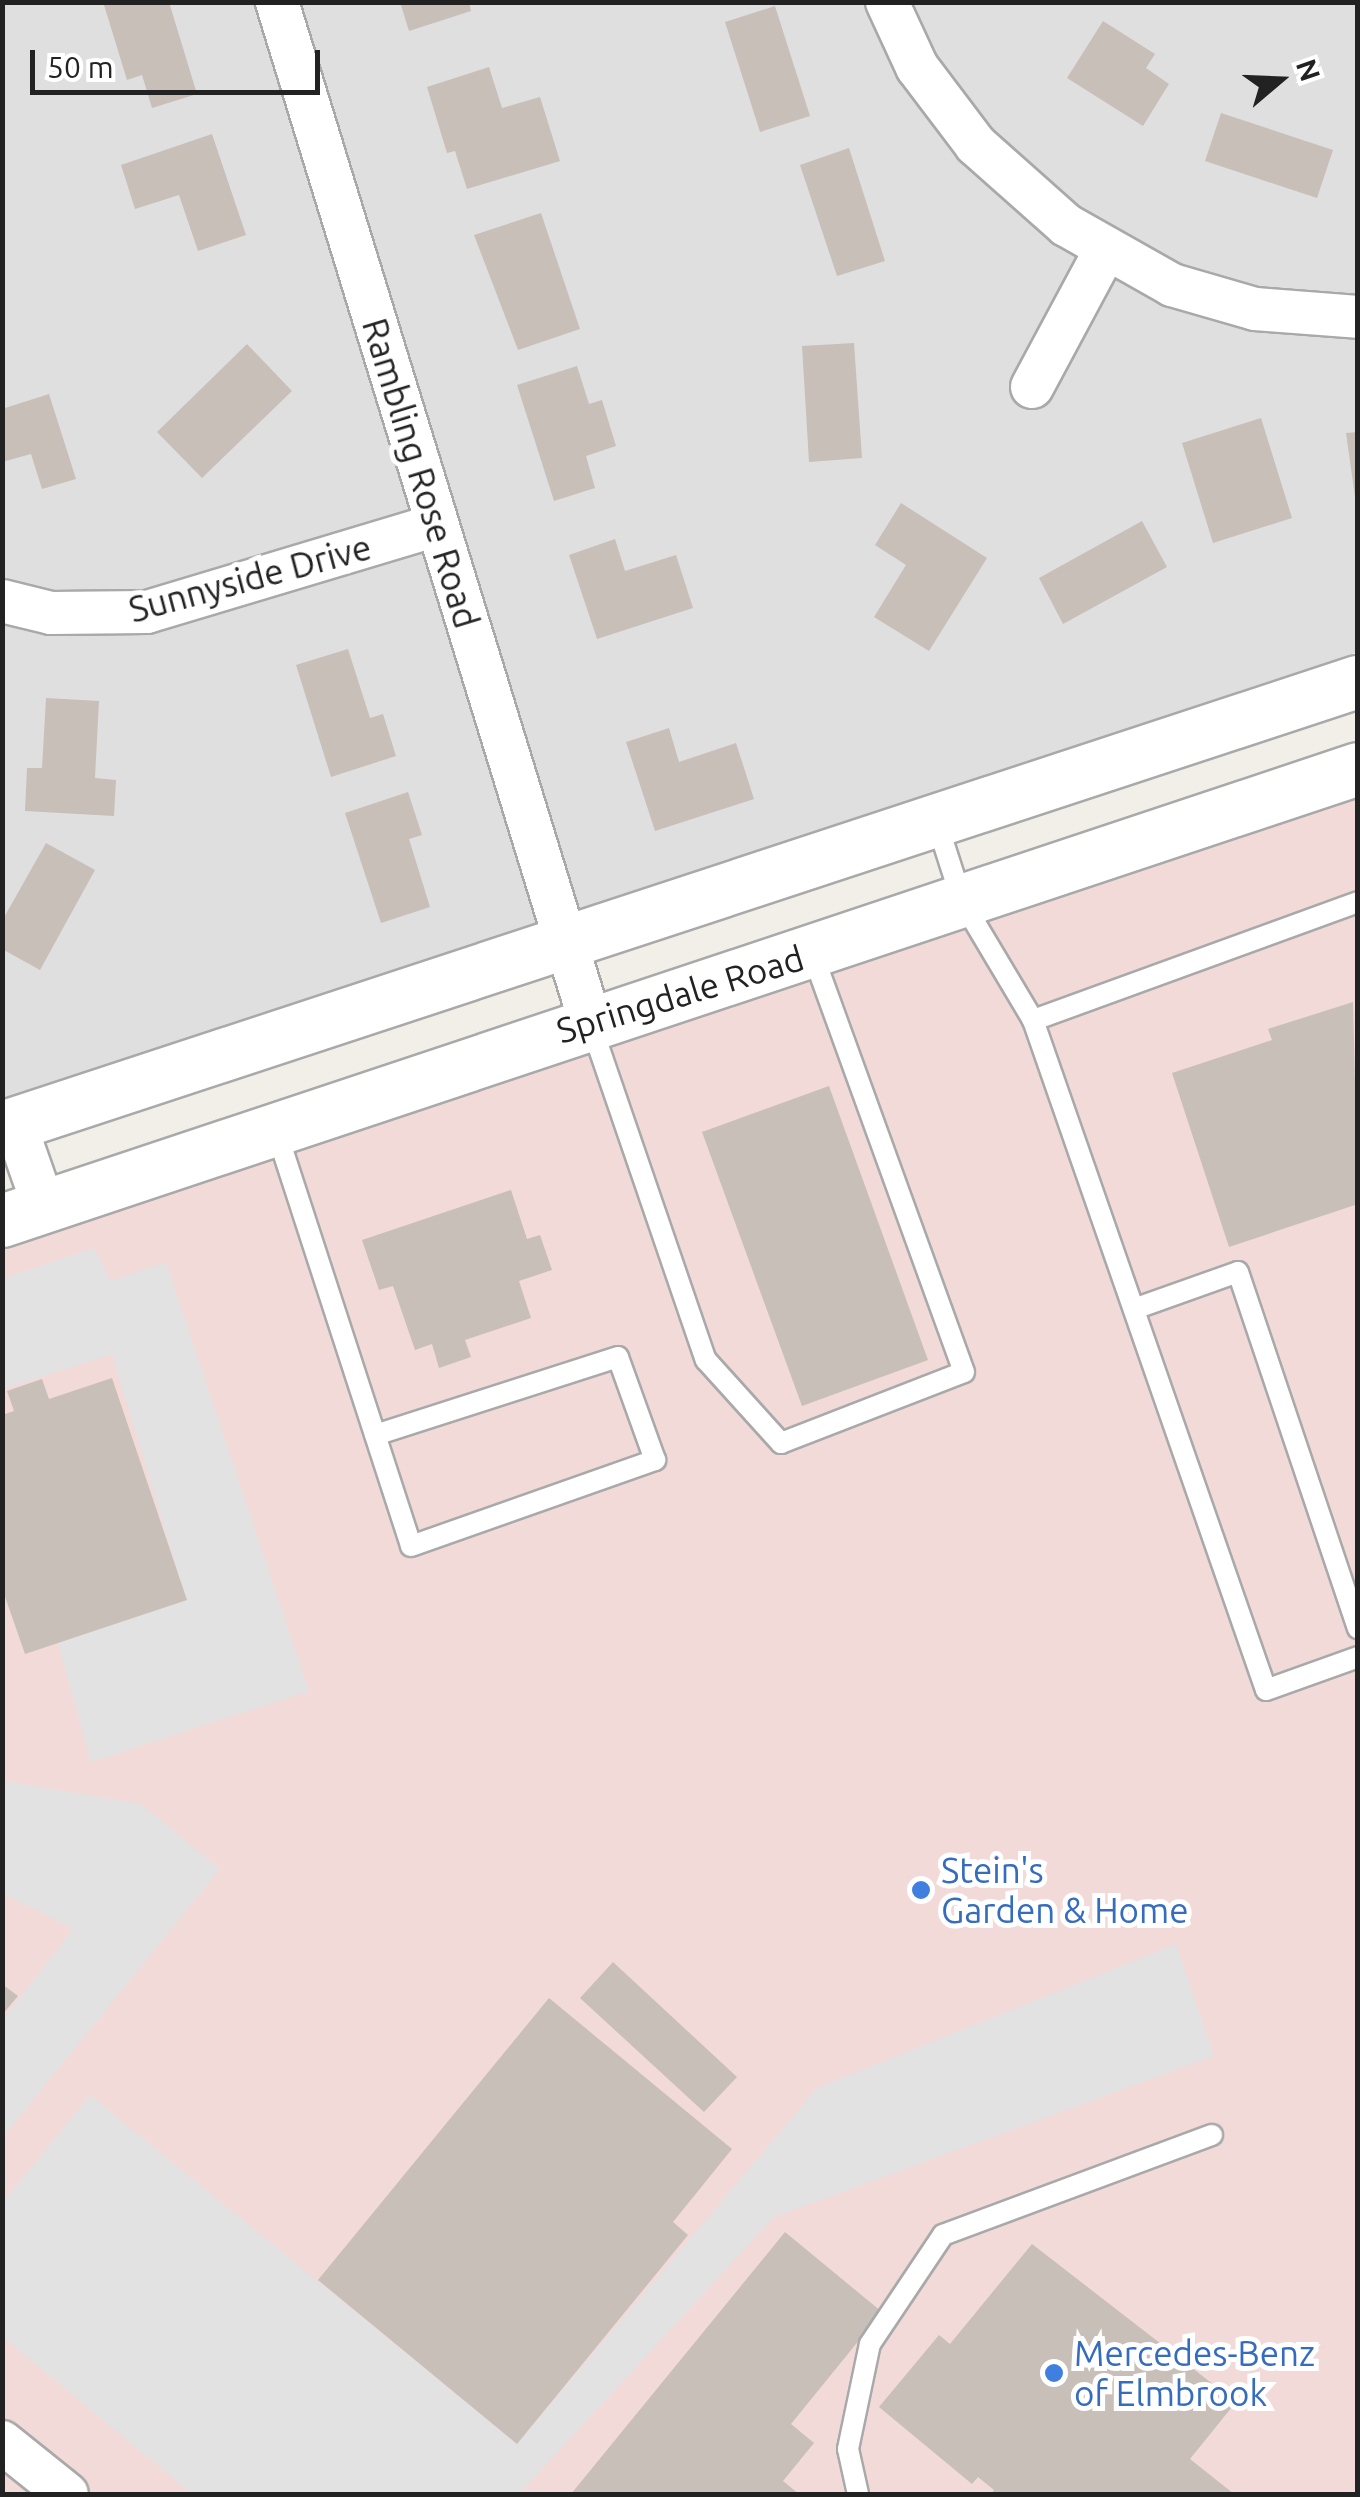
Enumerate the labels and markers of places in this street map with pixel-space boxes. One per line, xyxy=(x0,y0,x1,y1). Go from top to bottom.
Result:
place label: Stein's Garden & Home xyxy=(941,1849,1189,1931)
marker: Stein's Garden & Home xyxy=(910,1879,932,1901)
place label: Mercedes-Benz of Elmbrook xyxy=(1074,2332,1315,2414)
marker: Mercedes-Benz of Elmbrook xyxy=(1043,2362,1065,2384)

